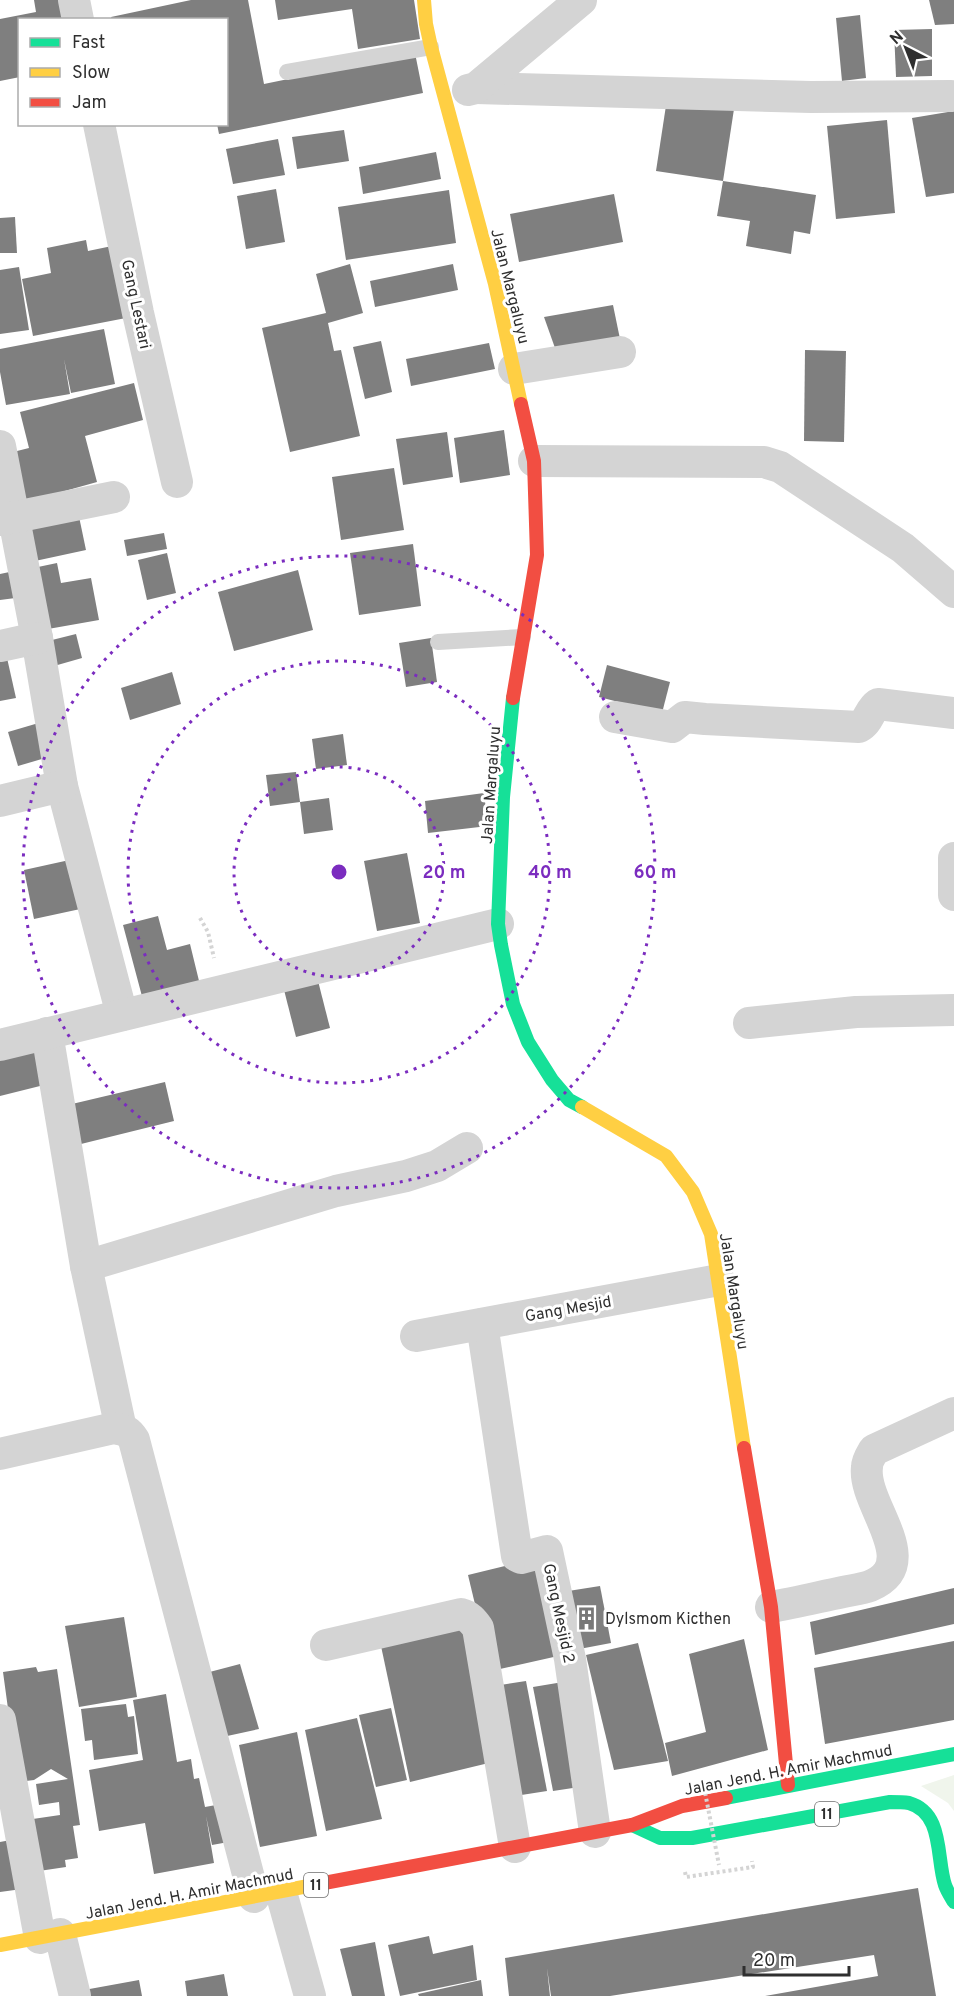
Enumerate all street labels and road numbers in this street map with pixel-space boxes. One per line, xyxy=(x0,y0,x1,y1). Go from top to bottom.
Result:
street label: Jalan Margaluyu xyxy=(485,227,533,346)
street label: Gang Lestari xyxy=(116,258,154,351)
street label: Jalan Margaluyu xyxy=(478,726,506,845)
street label: Jalan Margaluyu xyxy=(714,1232,752,1351)
street label: Gang Mesjid xyxy=(523,1293,613,1327)
street label: Gang Mesjid 2 xyxy=(538,1562,578,1665)
street label: Jalan Jend. H. Amir Machmud xyxy=(682,1741,894,1801)
road number: 11 xyxy=(815,1802,839,1826)
street label: Jalan Jend. H. Amir Machmud xyxy=(83,1865,295,1925)
road number: 11 xyxy=(304,1873,328,1897)

